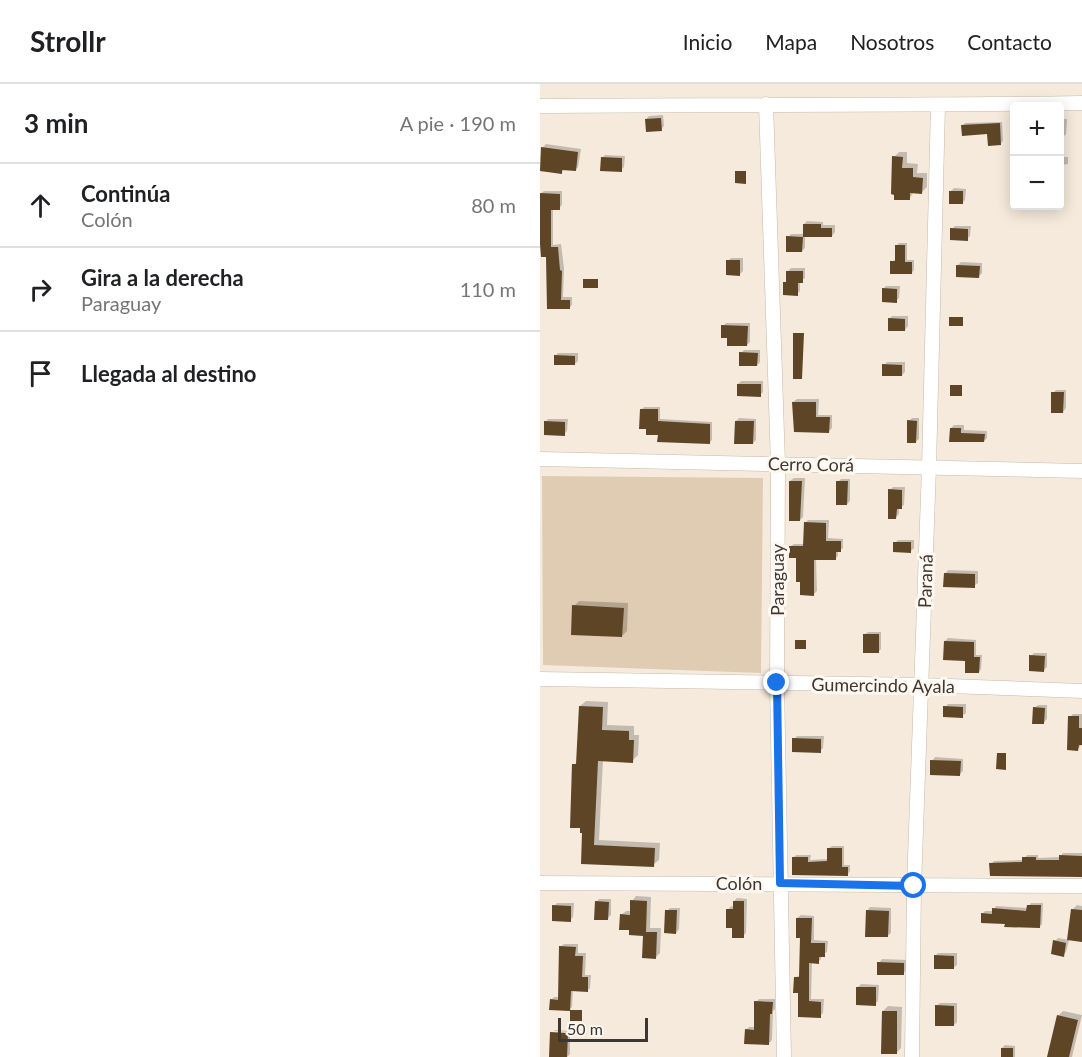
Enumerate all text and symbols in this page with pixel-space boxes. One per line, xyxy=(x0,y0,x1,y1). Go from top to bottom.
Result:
text: Strollr xyxy=(30,24,106,58)
text: Inicio xyxy=(683,29,732,54)
text: Mapa xyxy=(765,29,817,54)
text: Nosotros xyxy=(850,29,934,54)
text: Contacto xyxy=(967,29,1052,54)
map controls xyxy=(1010,102,1064,210)
button: + xyxy=(1010,102,1064,156)
text: 3 min xyxy=(24,107,88,139)
text: A pie · 190 m xyxy=(400,111,516,135)
button: − xyxy=(1010,156,1064,210)
text: Continúa xyxy=(81,180,170,207)
icon: ahead xyxy=(24,189,57,222)
text: 80 m xyxy=(471,193,516,217)
text: Colón xyxy=(81,207,133,231)
text: Gira a la derecha xyxy=(81,264,244,291)
icon: right xyxy=(24,273,57,306)
text: 110 m xyxy=(460,277,516,301)
text: Paraguay xyxy=(81,291,161,315)
icon: arrive xyxy=(24,357,57,390)
text: Llegada al destino xyxy=(81,360,257,387)
street label: Cerro Corá xyxy=(768,452,854,476)
street label: Paraguay xyxy=(766,543,788,616)
street label: Paraná xyxy=(913,554,937,608)
route end xyxy=(763,669,789,695)
street label: Gumercindo Ayala xyxy=(811,673,955,697)
street label: Colón xyxy=(716,872,762,894)
route start xyxy=(900,872,926,898)
scale bar xyxy=(558,1015,648,1042)
text: 50 m xyxy=(567,1019,603,1038)

